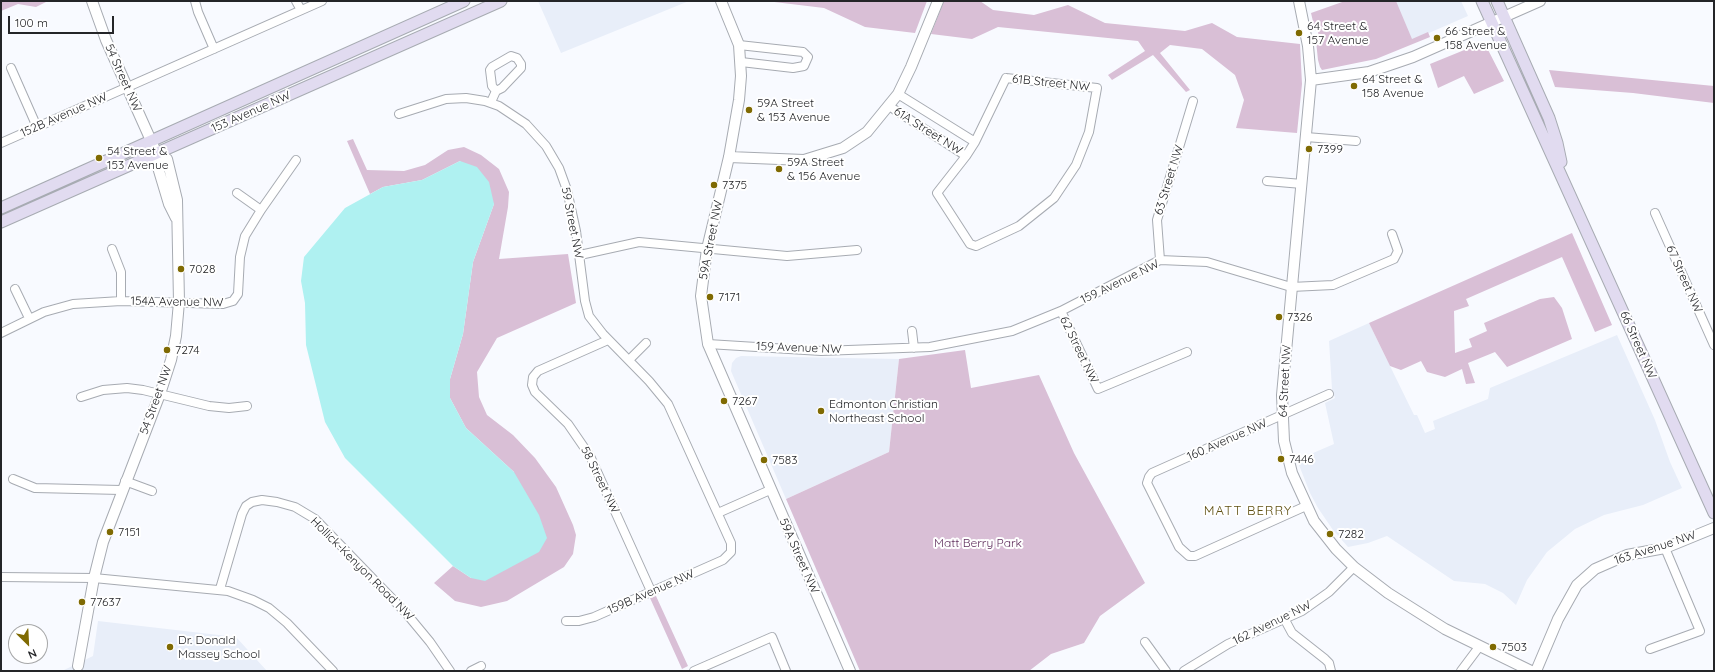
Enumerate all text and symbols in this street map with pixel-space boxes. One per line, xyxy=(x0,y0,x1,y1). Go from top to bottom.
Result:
scale bar xyxy=(10,8,116,34)
text: 100 m xyxy=(15,15,48,30)
place label: 64 Street & 157 Avenue xyxy=(1307,19,1368,47)
place label: 66 Street & 158 Avenue xyxy=(1445,24,1507,52)
marker: 64 Street & 157 Avenue xyxy=(1294,28,1304,38)
marker: 66 Street & 158 Avenue xyxy=(1432,33,1442,43)
street label: 54 Street NW xyxy=(102,42,144,114)
street label: 61B Street NW xyxy=(1011,72,1091,94)
place label: 64 Street & 158 Avenue xyxy=(1362,72,1424,100)
marker: 64 Street & 158 Avenue xyxy=(1349,81,1359,91)
street label: 153 Avenue NW xyxy=(209,88,293,136)
street label: 152B Avenue NW xyxy=(18,89,110,141)
place label: 59A Street & 153 Avenue xyxy=(757,96,830,124)
street label: 61A Street NW xyxy=(891,104,965,158)
marker: 59A Street & 153 Avenue xyxy=(744,105,754,115)
place label: 7399 xyxy=(1317,142,1343,156)
street label: 63 Street NW xyxy=(1152,143,1186,217)
place label: 54 Street & 153 Avenue xyxy=(107,144,169,172)
marker: 7399 xyxy=(1304,144,1314,154)
marker: 54 Street & 153 Avenue xyxy=(94,153,104,163)
place label: 59A Street & 156 Avenue xyxy=(787,155,860,183)
marker: 59A Street & 156 Avenue xyxy=(774,164,784,174)
place label: 7375 xyxy=(722,178,747,192)
marker: 7375 xyxy=(709,180,719,190)
street label: 59 Street NW xyxy=(558,186,586,260)
street label: 59A Street NW xyxy=(696,199,726,281)
street label: 67 Street NW xyxy=(1663,243,1705,315)
street label: 159 Avenue NW xyxy=(1078,257,1162,307)
place label: 7028 xyxy=(189,262,215,276)
marker: 7028 xyxy=(176,264,186,274)
place label: 7171 xyxy=(718,290,740,304)
marker: 7171 xyxy=(705,292,715,302)
street label: 154A Avenue NW xyxy=(130,294,224,310)
street label: 66 Street NW xyxy=(1617,309,1659,381)
place label: 7326 xyxy=(1287,310,1313,324)
marker: 7326 xyxy=(1274,312,1284,322)
street label: 62 Street NW xyxy=(1057,314,1101,386)
street label: 159 Avenue NW xyxy=(756,339,842,357)
place label: 7274 xyxy=(175,343,200,357)
street label: 64 Street NW xyxy=(1276,344,1294,418)
marker: 7274 xyxy=(162,345,172,355)
street label: 54 Street NW xyxy=(137,363,175,437)
place label: 7267 xyxy=(732,394,757,408)
marker: 7267 xyxy=(719,396,729,406)
place label: Edmonton Christian Northeast School xyxy=(829,397,938,425)
marker: Edmonton Christian Northeast School xyxy=(816,406,826,416)
street label: 160 Avenue NW xyxy=(1185,416,1269,464)
street label: 58 Street NW xyxy=(578,444,622,516)
place label: 7446 xyxy=(1289,452,1314,466)
place label: 7583 xyxy=(772,453,797,467)
marker: 7446 xyxy=(1276,454,1286,464)
marker: 7583 xyxy=(759,455,769,465)
district label: MATT BERRY xyxy=(1204,503,1292,519)
street label: Hollick-Kenyon Road NW xyxy=(307,514,417,624)
street label: 59A Street NW xyxy=(776,516,822,596)
place label: 7151 xyxy=(118,525,140,539)
marker: 7151 xyxy=(105,527,115,537)
place label: 7282 xyxy=(1338,527,1364,541)
street label: 163 Avenue NW xyxy=(1612,528,1698,568)
marker: 7282 xyxy=(1325,529,1335,539)
park label: Matt Berry Park xyxy=(934,536,1022,550)
street label: 159B Avenue NW xyxy=(605,566,697,618)
place label: 77637 xyxy=(90,595,121,609)
marker: 77637 xyxy=(77,597,87,607)
street label: 162 Avenue NW xyxy=(1230,598,1314,648)
north arrow xyxy=(8,624,48,664)
place label: Dr. Donald Massey School xyxy=(178,633,260,661)
place label: 7503 xyxy=(1501,640,1527,654)
marker: Dr. Donald Massey School xyxy=(165,642,175,652)
marker: 7503 xyxy=(1488,642,1498,652)
text: N xyxy=(26,646,39,662)

